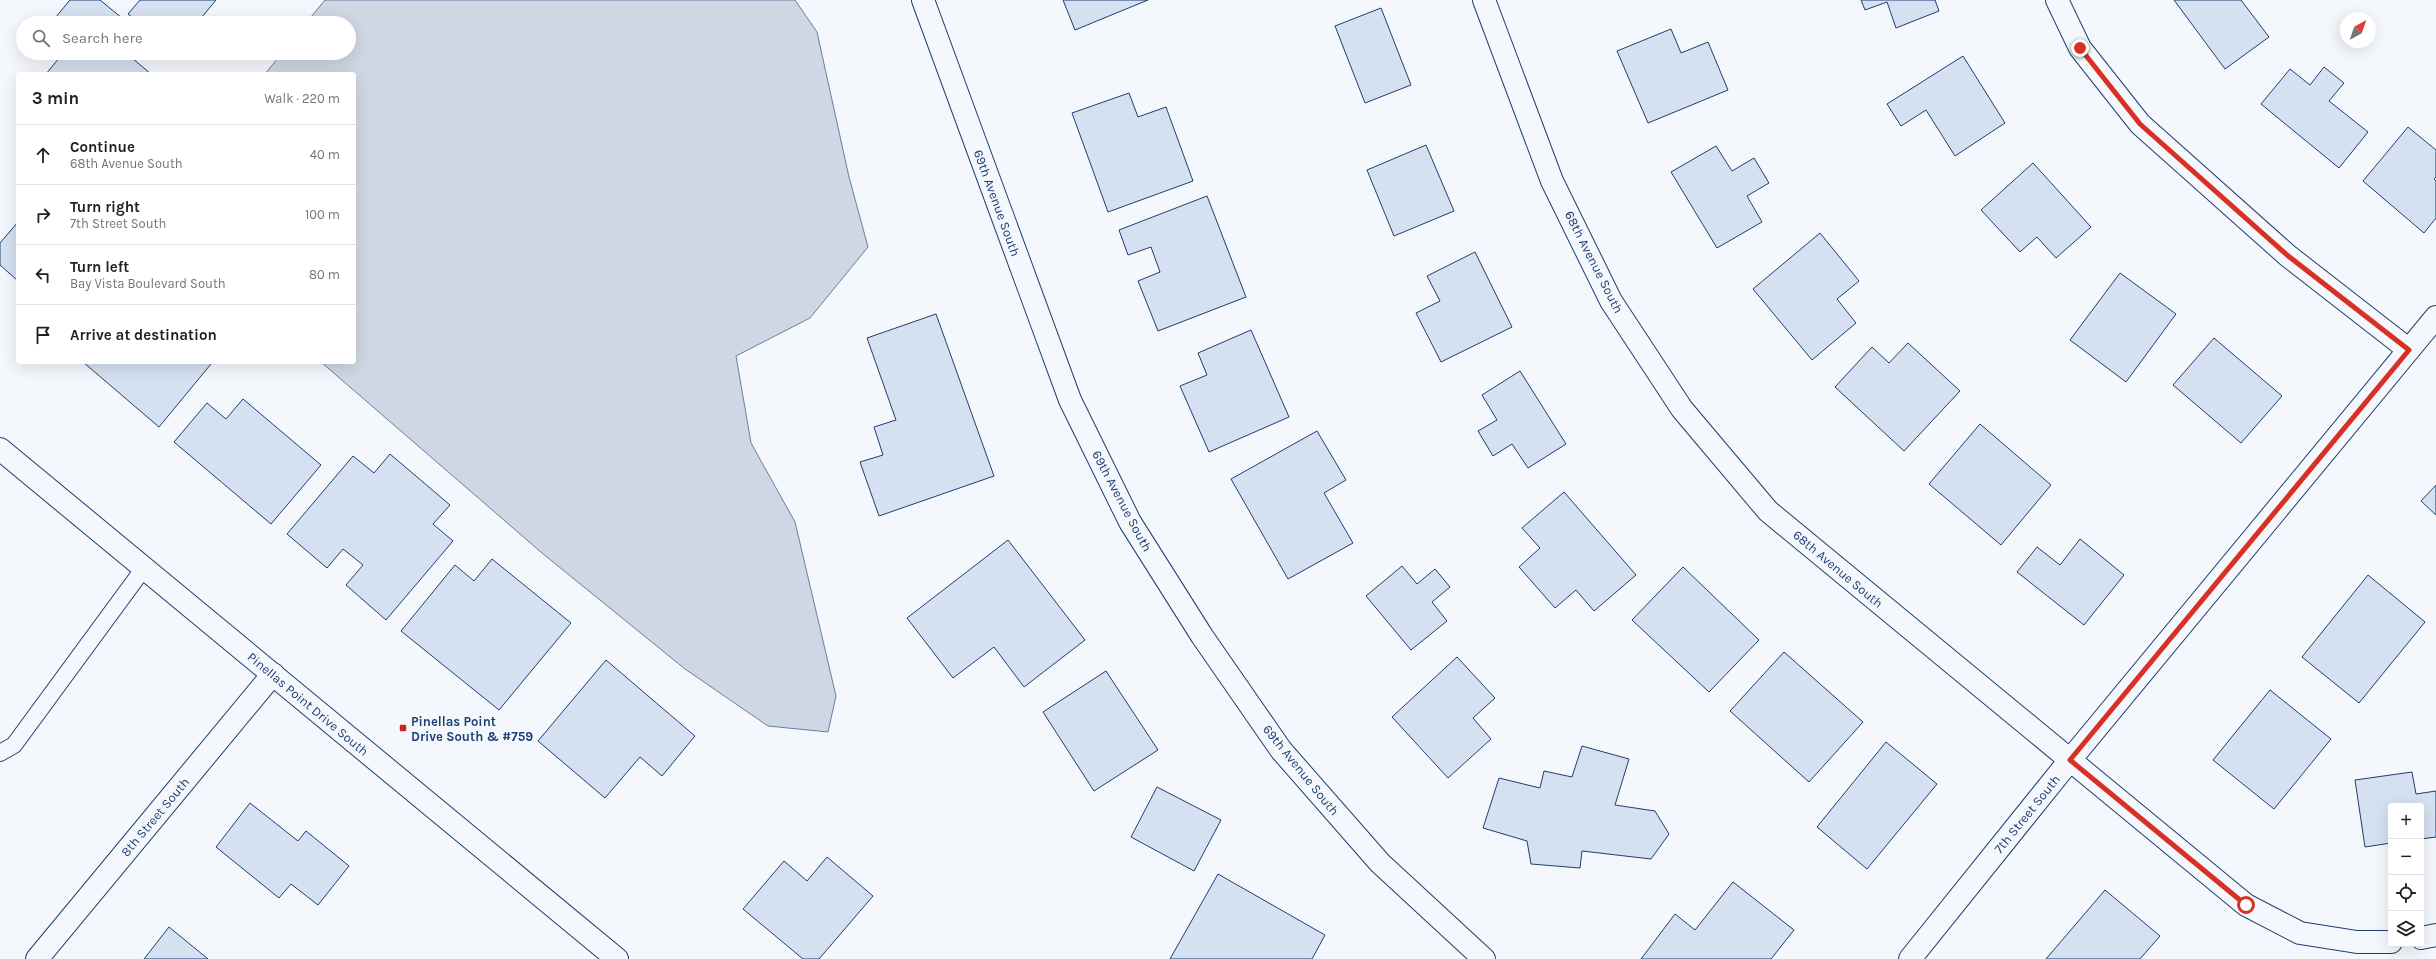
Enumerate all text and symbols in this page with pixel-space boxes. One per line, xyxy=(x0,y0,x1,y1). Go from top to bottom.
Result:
north arrow xyxy=(2340,12,2376,48)
search box xyxy=(16,16,356,60)
icon: search xyxy=(30,27,52,49)
text: Search here xyxy=(62,29,143,47)
route end xyxy=(2071,39,2089,57)
text: 3 min xyxy=(32,88,79,108)
text: Walk · 220 m xyxy=(264,91,340,106)
text: Continue xyxy=(70,138,135,156)
icon: ahead xyxy=(32,144,54,166)
text: 40 m xyxy=(310,147,340,162)
street label: 69th Avenue South xyxy=(971,148,1023,258)
text: 68th Avenue South xyxy=(70,156,183,171)
text: Turn right xyxy=(70,198,140,216)
icon: right xyxy=(32,204,54,226)
text: 100 m xyxy=(305,207,340,222)
street label: 68th Avenue South xyxy=(1562,208,1626,316)
text: 7th Street South xyxy=(70,216,166,231)
text: Turn left xyxy=(70,258,129,276)
icon: left xyxy=(32,264,54,286)
text: 80 m xyxy=(309,267,340,282)
text: Bay Vista Boulevard South xyxy=(70,276,226,291)
icon: arrive xyxy=(32,324,54,346)
text: Arrive at destination xyxy=(70,326,217,344)
street label: 69th Avenue South xyxy=(1089,448,1155,554)
street label: 68th Avenue South xyxy=(1790,527,1886,611)
street label: Pinellas Point Drive South xyxy=(245,649,371,759)
place label: Pinellas Point Drive South & #759 xyxy=(411,714,533,744)
street label: 69th Avenue South xyxy=(1260,722,1342,818)
marker: Pinellas Point Drive South & #759 xyxy=(398,723,408,733)
street label: 7th Street South xyxy=(1991,772,2063,856)
street label: 8th Street South xyxy=(118,775,192,859)
map controls xyxy=(2388,803,2424,947)
button: + xyxy=(2388,803,2424,839)
button: − xyxy=(2388,839,2424,875)
button: locate xyxy=(2388,875,2424,911)
route start xyxy=(2237,896,2255,914)
button: layers xyxy=(2388,911,2424,947)

